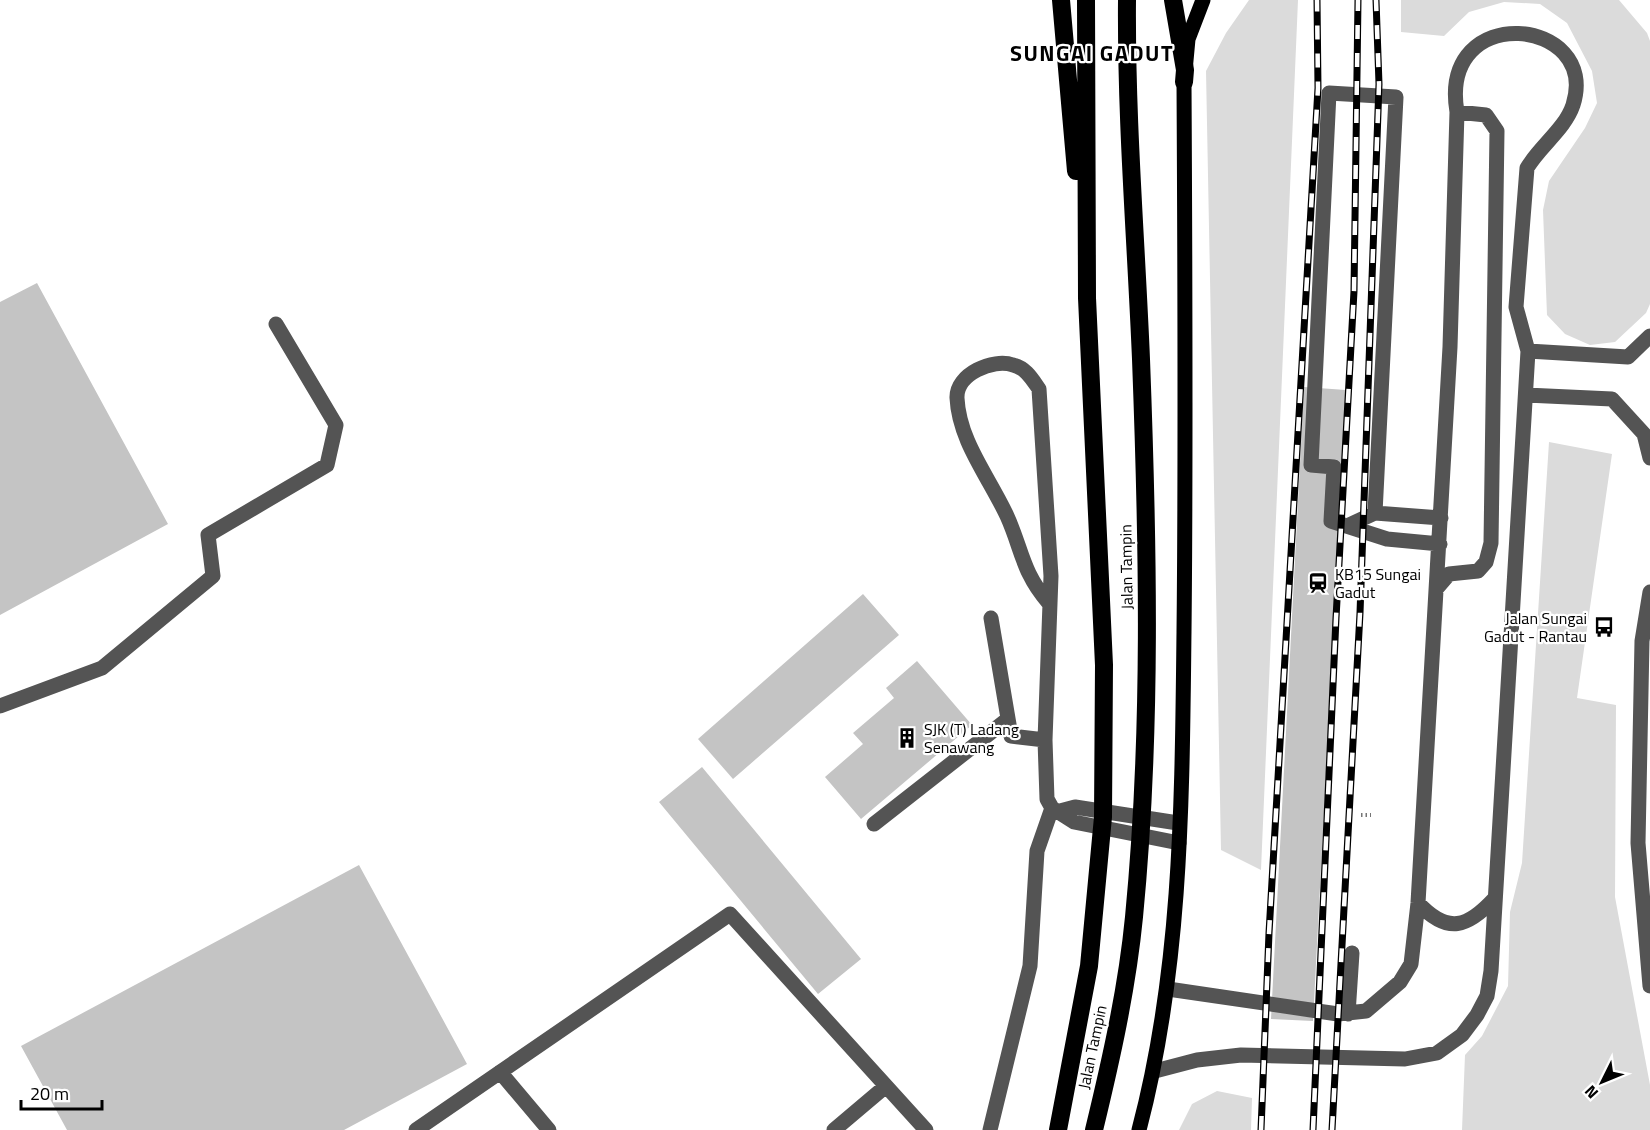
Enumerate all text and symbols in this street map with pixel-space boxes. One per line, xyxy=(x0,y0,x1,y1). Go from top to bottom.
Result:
district label: SUNGAI GADUT xyxy=(1010,36,1174,70)
street label: Jalan Tampin xyxy=(1113,524,1139,610)
place label: KB15 Sungai Gadut xyxy=(1335,562,1421,604)
station icon: KB15 Sungai Gadut xyxy=(1306,571,1330,595)
place label: Jalan Sungai Gadut - Rantau xyxy=(1484,606,1587,648)
bus stop icon: Jalan Sungai Gadut - Rantau xyxy=(1592,615,1616,639)
place label: SJK (T) Ladang Senawang xyxy=(924,717,1019,759)
building icon: SJK (T) Ladang Senawang xyxy=(895,726,919,750)
street label: Jalan Tampin xyxy=(1071,1003,1113,1091)
north arrow xyxy=(1572,1052,1632,1112)
scale bar xyxy=(21,1073,102,1111)
text: 20 m xyxy=(30,1080,69,1107)
text: N xyxy=(1578,1080,1604,1104)

